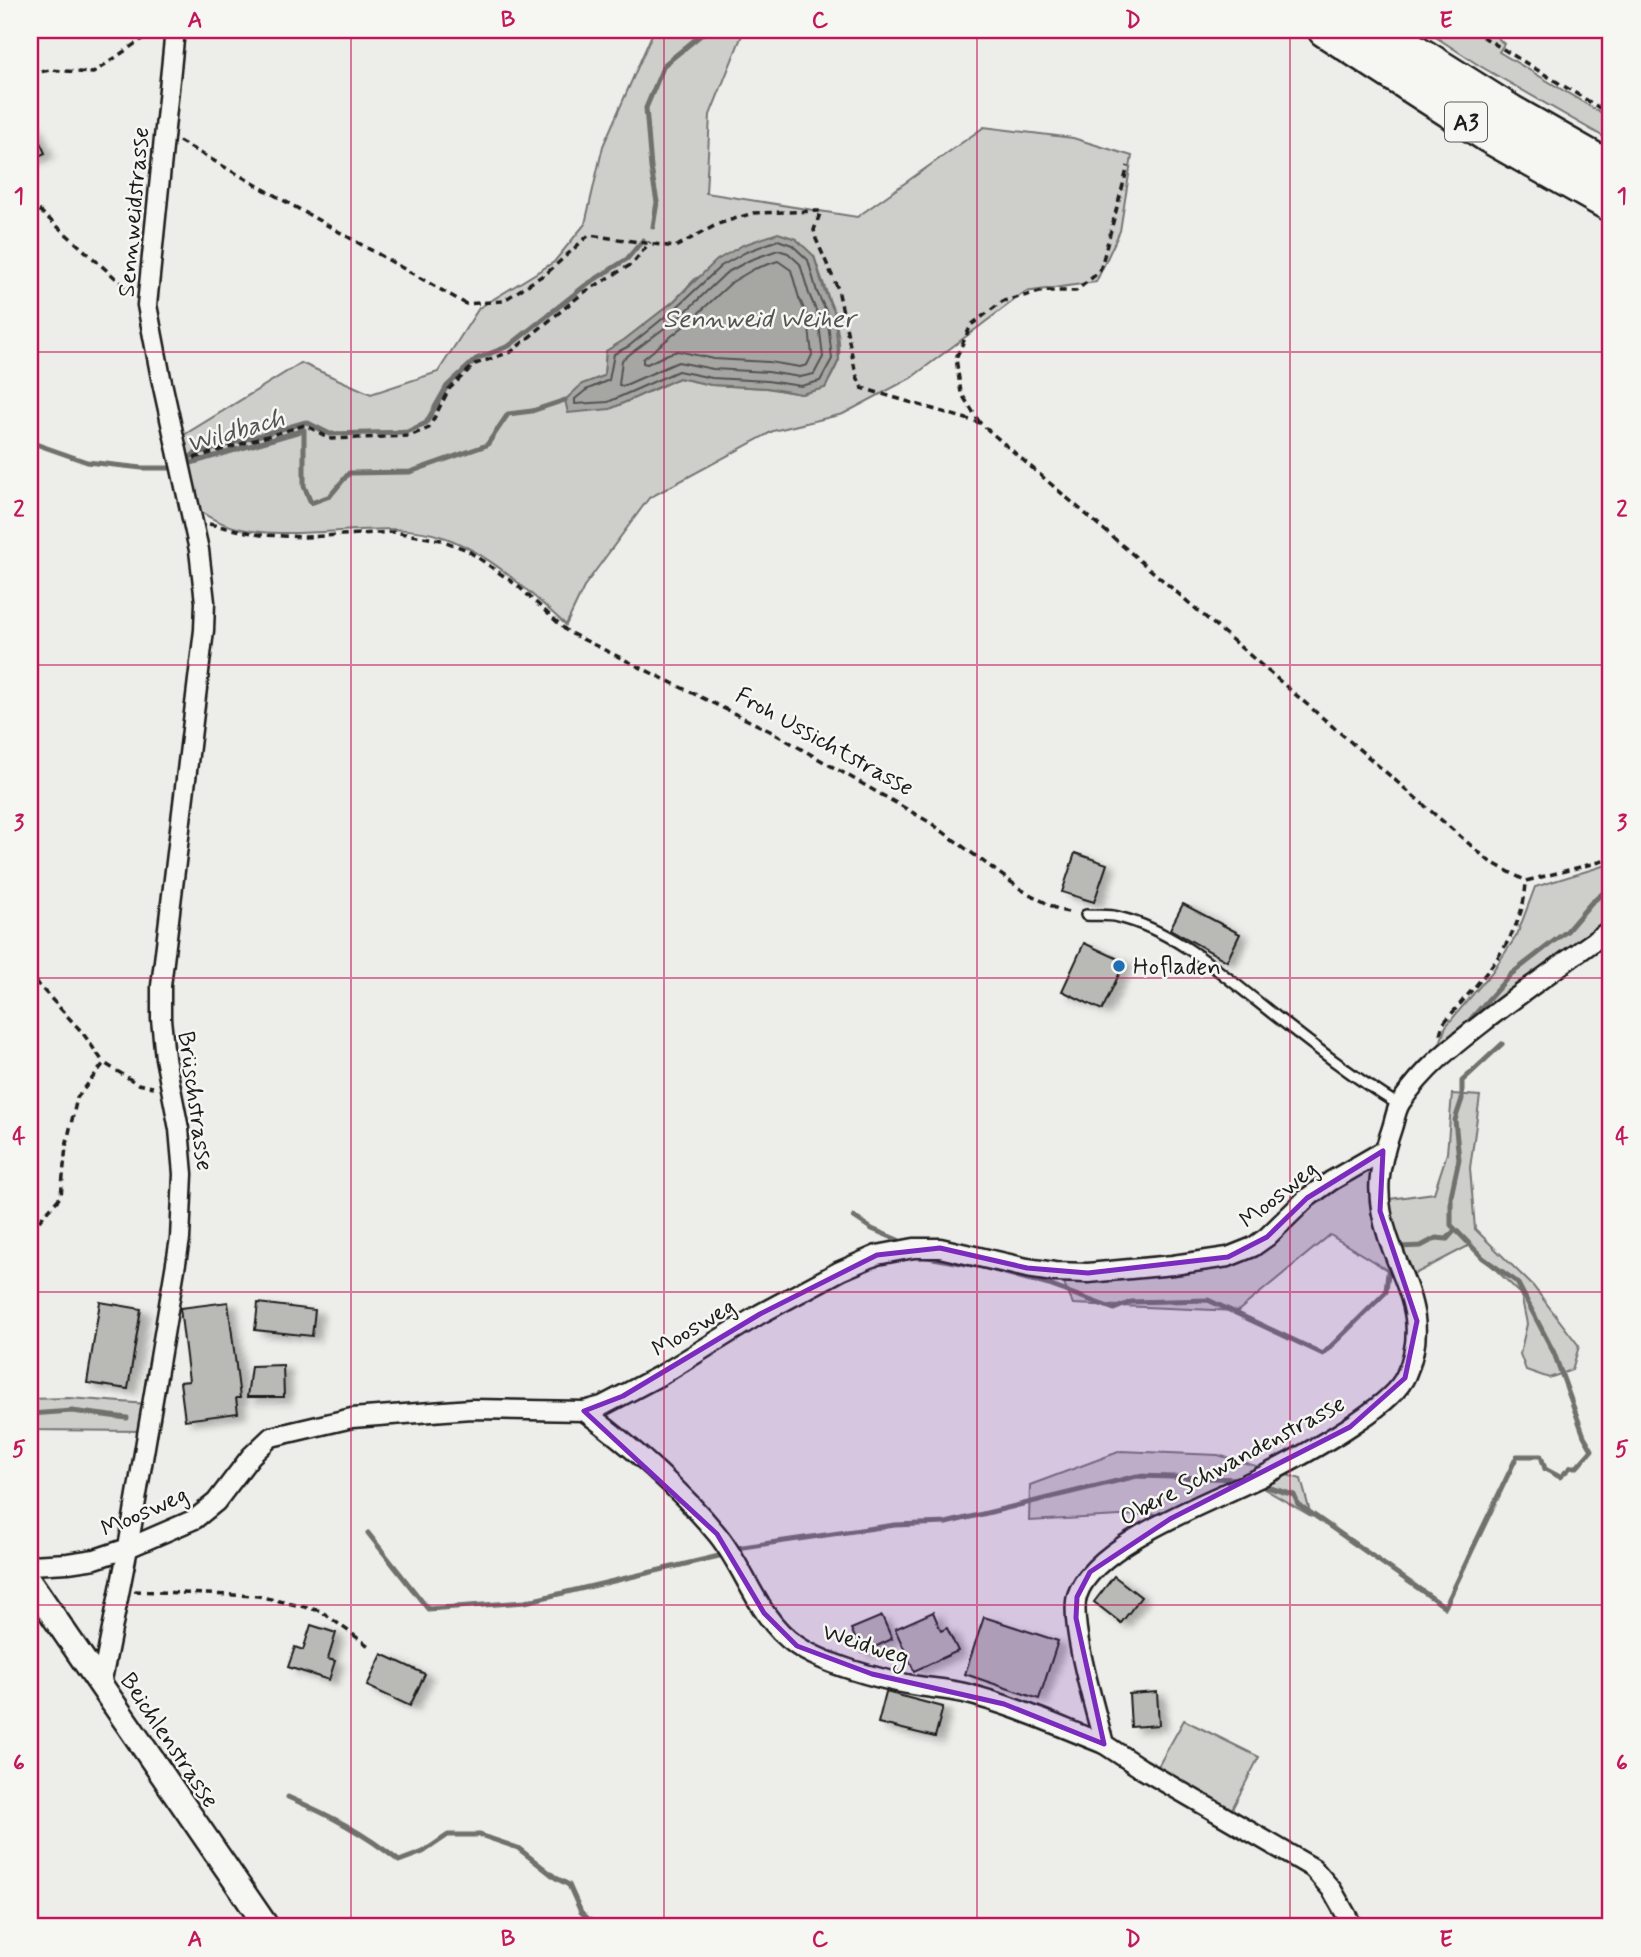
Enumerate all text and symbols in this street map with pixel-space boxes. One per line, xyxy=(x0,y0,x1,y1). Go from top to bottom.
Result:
text: A xyxy=(187,6,203,36)
text: B xyxy=(501,6,516,36)
text: C xyxy=(812,6,829,36)
text: D xyxy=(1125,6,1141,36)
text: E xyxy=(1439,6,1453,36)
road number: A3 xyxy=(1445,102,1487,141)
street label: Sennweidstrasse xyxy=(112,126,157,299)
text: 1 xyxy=(14,182,24,212)
text: 1 xyxy=(1617,182,1627,212)
water label: Sennweid Weiher xyxy=(663,303,858,337)
water label: Wildbach xyxy=(183,402,288,462)
text: 2 xyxy=(13,495,25,525)
text: 2 xyxy=(1616,495,1628,525)
street label: Froh Ussichtstrasse xyxy=(730,680,919,804)
text: 3 xyxy=(14,809,25,839)
text: 3 xyxy=(1617,809,1628,839)
place label: Hofladen xyxy=(1133,952,1221,983)
marker: Hofladen xyxy=(1111,958,1127,974)
street label: Brüschstrasse xyxy=(169,1029,220,1173)
text: 4 xyxy=(12,1122,26,1152)
text: 4 xyxy=(1615,1122,1629,1152)
street label: Moosweg xyxy=(1233,1154,1324,1236)
street label: Moosweg xyxy=(646,1291,741,1365)
street label: Obere Schwandenstrasse xyxy=(1115,1389,1351,1534)
text: 5 xyxy=(12,1435,26,1465)
text: 5 xyxy=(1615,1435,1629,1465)
street label: Moosweg xyxy=(96,1480,193,1545)
street label: Weidweg xyxy=(818,1617,913,1676)
street label: Beichlenstrasse xyxy=(112,1667,225,1814)
text: 6 xyxy=(13,1749,25,1779)
text: 6 xyxy=(1616,1749,1628,1779)
text: A xyxy=(187,1925,203,1955)
text: B xyxy=(501,1925,516,1955)
text: C xyxy=(812,1925,829,1955)
text: D xyxy=(1125,1925,1141,1955)
text: E xyxy=(1439,1925,1453,1955)

